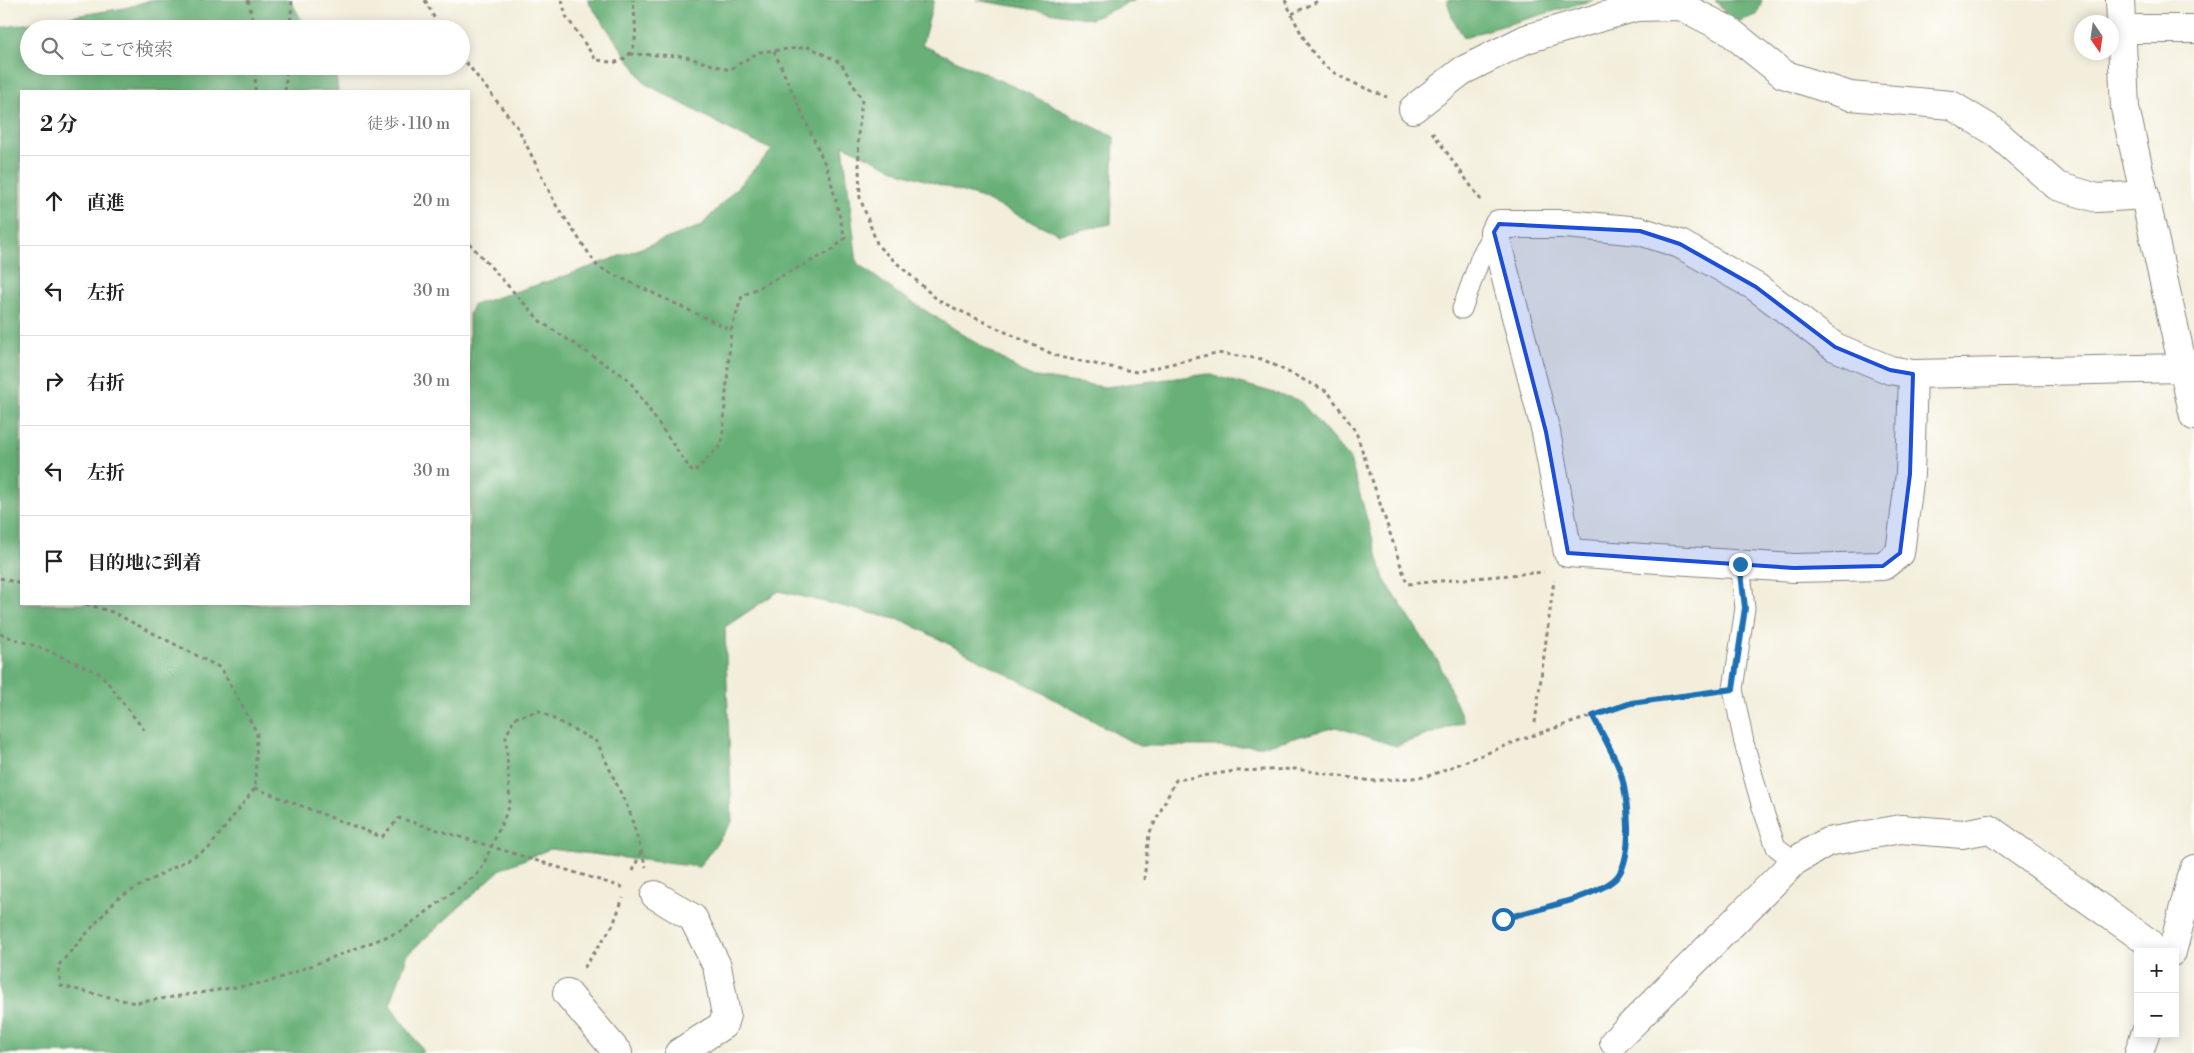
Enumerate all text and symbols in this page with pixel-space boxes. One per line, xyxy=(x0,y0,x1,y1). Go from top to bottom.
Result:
north arrow xyxy=(2074,15,2119,60)
search box xyxy=(20,20,470,75)
icon: search xyxy=(38,34,66,62)
text: ここで検索 xyxy=(78,38,173,62)
text: 2 分 xyxy=(40,112,78,138)
text: 徒歩 · 110 m xyxy=(367,114,450,134)
icon: ahead xyxy=(40,187,68,215)
text: 直進 xyxy=(87,191,125,215)
text: 20 m xyxy=(413,191,450,211)
icon: left xyxy=(40,277,68,305)
text: 左折 xyxy=(87,281,125,305)
text: 30 m xyxy=(413,281,450,301)
icon: right xyxy=(40,367,68,395)
text: 右折 xyxy=(87,371,125,395)
text: 30 m xyxy=(413,371,450,391)
icon: left xyxy=(40,457,68,485)
text: 左折 xyxy=(87,461,125,485)
text: 30 m xyxy=(413,461,450,481)
icon: arrive xyxy=(40,547,68,575)
text: 目的地に到着 xyxy=(87,551,201,575)
route end xyxy=(1729,553,1752,576)
route start xyxy=(1492,908,1515,931)
map controls xyxy=(2134,948,2179,1038)
button: + xyxy=(2134,948,2179,993)
button: − xyxy=(2134,993,2179,1038)

